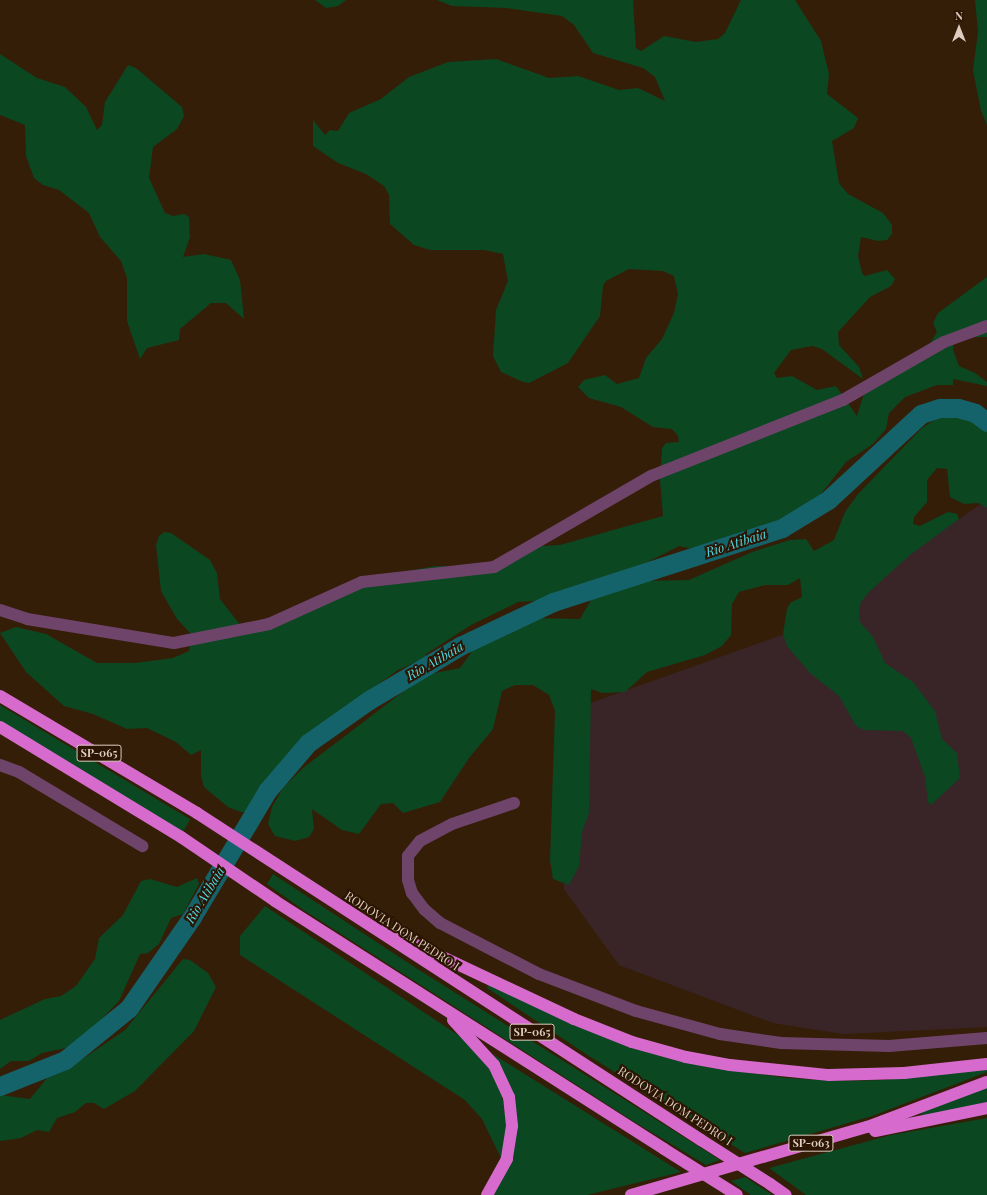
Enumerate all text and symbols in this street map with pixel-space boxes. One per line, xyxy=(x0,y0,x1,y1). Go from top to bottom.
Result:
north arrow xyxy=(939,8,979,48)
text: N xyxy=(955,8,963,23)
water label: Rio Atibaia xyxy=(704,526,768,560)
water label: Rio Atibaia xyxy=(404,638,466,684)
road number: SP-065 xyxy=(76,744,122,762)
water label: Rio Atibaia xyxy=(182,864,228,926)
street label: RODOVIA DOM PEDRO I xyxy=(342,889,462,973)
road number: SP-065 xyxy=(509,1023,555,1041)
street label: RODOVIA DOM PEDRO I xyxy=(615,1064,735,1148)
road number: SP-063 xyxy=(788,1134,834,1152)

